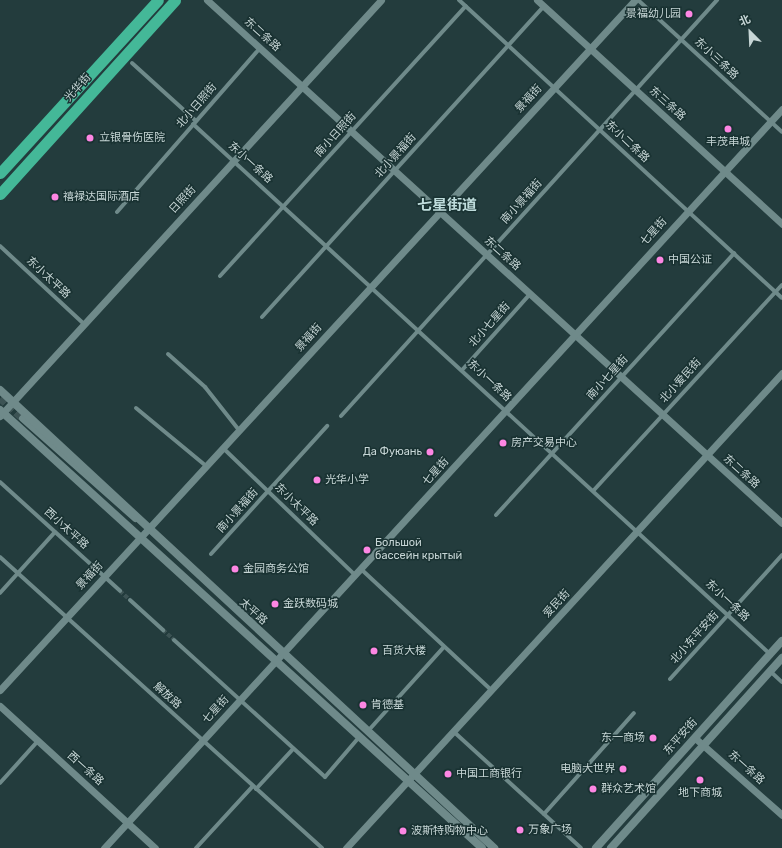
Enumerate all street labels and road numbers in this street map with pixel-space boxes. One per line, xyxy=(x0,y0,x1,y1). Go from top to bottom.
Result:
street label: 东二条路 xyxy=(241,15,283,55)
street label: 东小三条路 xyxy=(691,35,741,83)
street label: 光华街 xyxy=(62,71,94,105)
street label: 北小日照街 xyxy=(174,81,220,131)
street label: 景福街 xyxy=(513,82,545,116)
street label: 东三条路 xyxy=(646,84,688,124)
street label: 南小日照街 xyxy=(313,110,359,160)
street label: 东小二条路 xyxy=(602,118,652,166)
street label: 北小景福街 xyxy=(373,131,419,181)
street label: 东小一条路 xyxy=(225,140,275,186)
street label: 南小景福街 xyxy=(499,177,545,227)
street label: 日照街 xyxy=(167,183,199,217)
street label: 七星街 xyxy=(638,215,670,249)
street label: 东二条路 xyxy=(481,234,523,274)
street label: 东小太平路 xyxy=(23,254,73,302)
street label: 北小七星街 xyxy=(467,300,513,350)
street label: 景福街 xyxy=(293,321,325,355)
street label: 南小七星街 xyxy=(585,353,631,403)
street label: 北小爱民街 xyxy=(658,356,704,406)
street label: 东小一条路 xyxy=(464,357,514,405)
street label: 东二条路 xyxy=(720,452,762,492)
street label: 七星街 xyxy=(420,455,452,489)
street label: 东小太平路 xyxy=(272,481,320,529)
street label: 南小景福街 xyxy=(215,486,261,536)
street label: 西小太平路 xyxy=(41,506,91,552)
street label: 景福街 xyxy=(74,559,106,593)
street label: 东小一条路 xyxy=(702,577,752,625)
street label: 爱民街 xyxy=(541,587,573,621)
street label: 太平路 xyxy=(236,596,270,628)
street label: 北小东平安街 xyxy=(668,609,722,667)
street label: 解放路 xyxy=(150,680,184,712)
street label: 七星街 xyxy=(200,693,232,727)
street label: 东平安街 xyxy=(661,716,701,758)
street label: 东一条路 xyxy=(725,748,767,788)
street label: 西一条路 xyxy=(64,749,106,789)

